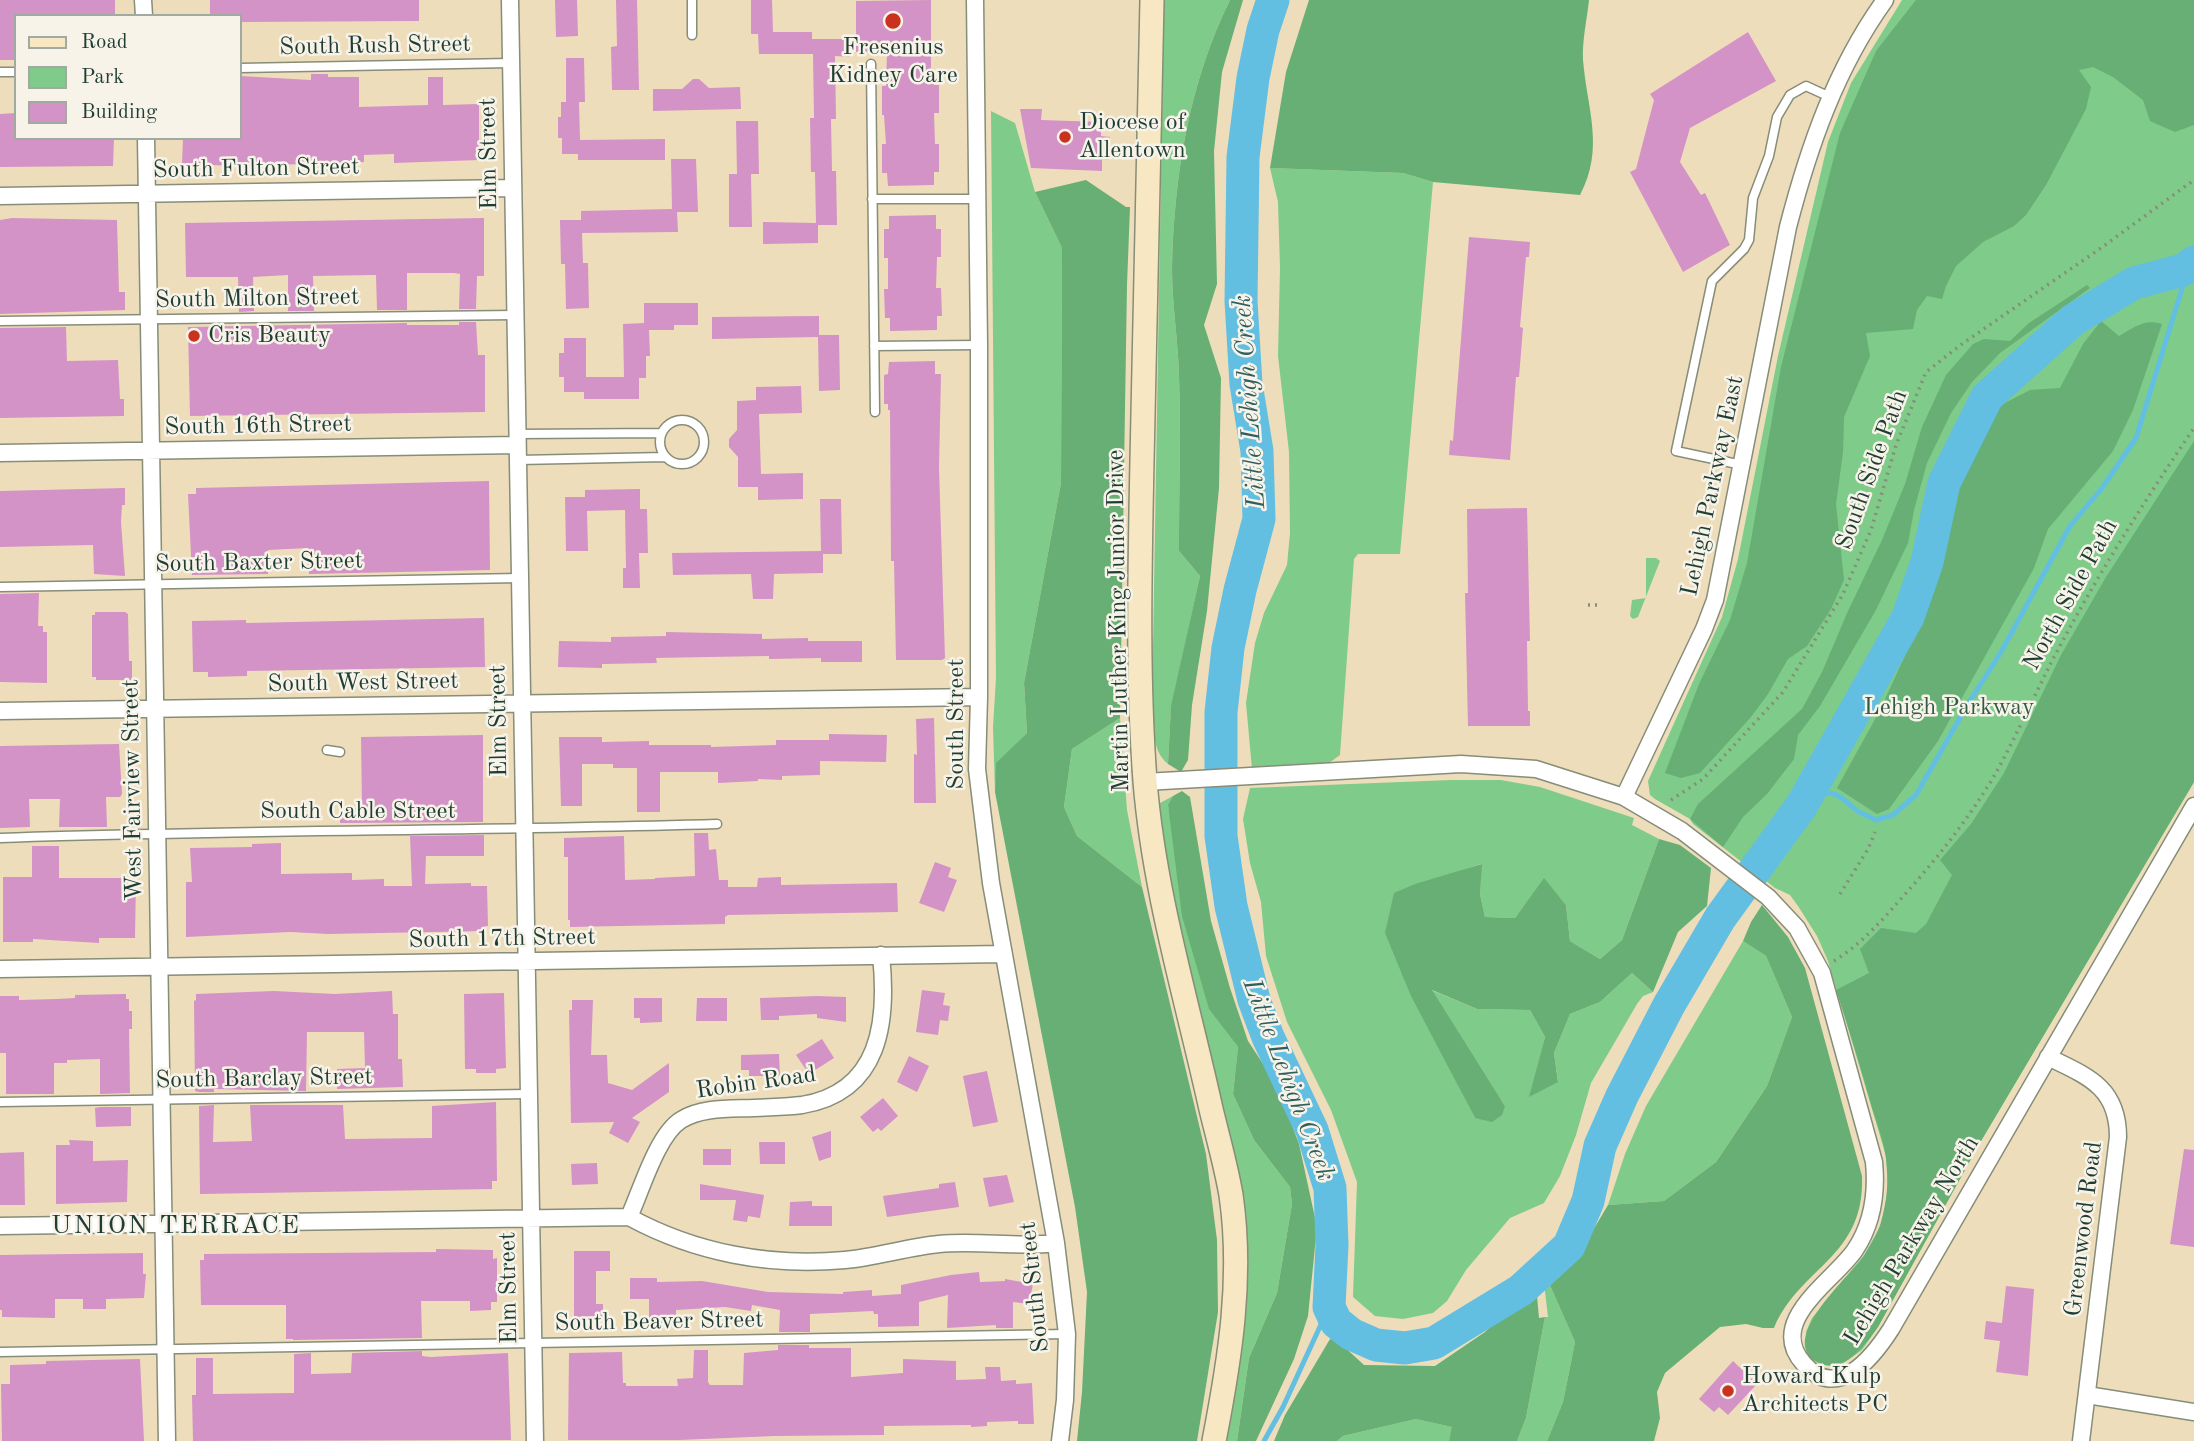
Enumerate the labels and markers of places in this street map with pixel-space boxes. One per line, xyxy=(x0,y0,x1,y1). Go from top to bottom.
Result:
marker: Fresenius Kidney Care xyxy=(883,11,903,31)
place label: Fresenius Kidney Care xyxy=(828,34,958,90)
place label: Diocese of Allentown xyxy=(1079,109,1186,165)
marker: Diocese of Allentown xyxy=(1057,129,1073,145)
place label: Cris Beauty xyxy=(208,322,331,350)
marker: Cris Beauty xyxy=(186,328,202,344)
place label: Howard Kulp Architects PC xyxy=(1742,1363,1888,1419)
marker: Howard Kulp Architects PC xyxy=(1720,1383,1736,1399)

